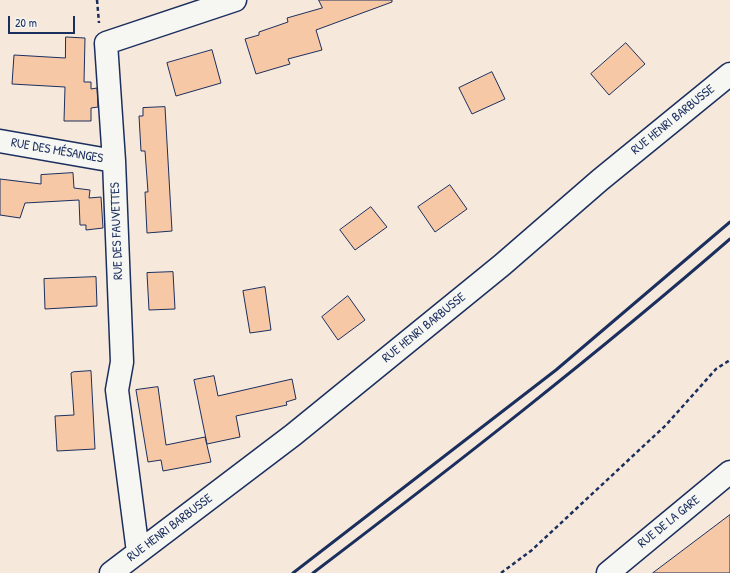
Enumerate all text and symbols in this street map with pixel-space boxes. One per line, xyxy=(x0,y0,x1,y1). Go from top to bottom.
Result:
scale bar xyxy=(10,8,77,34)
text: 20 m xyxy=(15,14,37,31)
street label: RUE HENRI BARBUSSE xyxy=(628,82,718,158)
street label: RUE DES MÉSANGES xyxy=(10,135,104,167)
street label: RUE DES FAUVETTES xyxy=(107,182,127,280)
street label: RUE HENRI BARBUSSE xyxy=(379,290,469,366)
street label: RUE HENRI BARBUSSE xyxy=(124,491,216,565)
street label: RUE DE LA GARE xyxy=(635,492,703,552)

